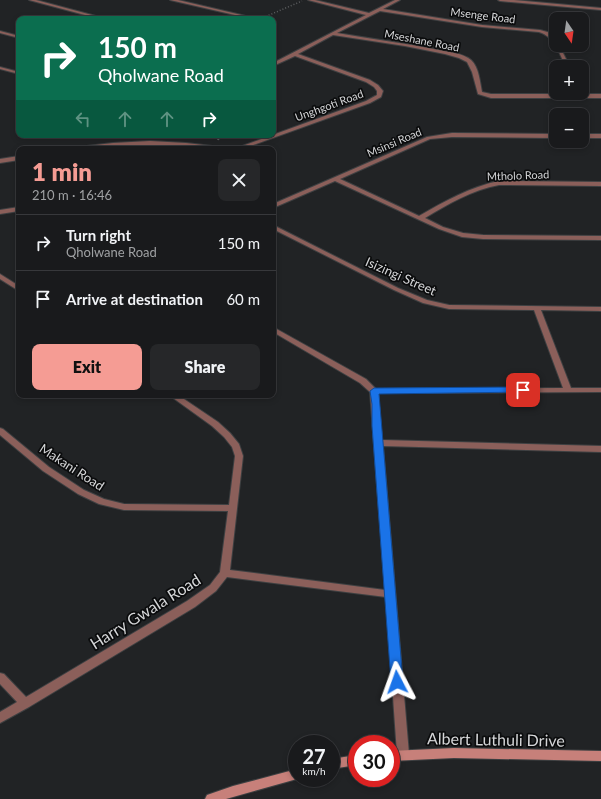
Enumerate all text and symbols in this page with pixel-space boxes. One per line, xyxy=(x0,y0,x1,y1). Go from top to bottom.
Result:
street label: Msenge Road xyxy=(450,5,516,25)
north arrow xyxy=(549,12,589,52)
map controls xyxy=(549,12,589,148)
street label: Mseshane Road xyxy=(383,26,461,54)
text: 150 m xyxy=(98,30,177,64)
icon: right xyxy=(32,32,84,84)
button: + xyxy=(549,60,589,100)
text: Qholwane Road xyxy=(98,64,224,86)
street label: Unghgoti Road xyxy=(293,87,365,123)
icon: left xyxy=(72,108,94,130)
icon: ahead xyxy=(114,108,136,130)
icon: ahead xyxy=(156,108,178,130)
icon: right xyxy=(198,108,220,130)
button: − xyxy=(549,108,589,148)
street label: Msinsi Road xyxy=(365,125,423,159)
text: 1 min xyxy=(32,157,92,186)
button: close xyxy=(218,159,260,201)
street label: Mtholo Road xyxy=(487,167,549,183)
text: 210 m · 16:46 xyxy=(32,187,112,203)
text: Turn right xyxy=(66,226,131,244)
icon: right xyxy=(32,232,54,254)
text: 150 m xyxy=(218,234,260,252)
text: Qholwane Road xyxy=(66,244,157,260)
street label: Isizingi Street xyxy=(363,253,439,299)
icon: arrive xyxy=(32,288,54,310)
text: Arrive at destination xyxy=(66,290,203,308)
text: 60 m xyxy=(226,290,260,308)
button: Exit xyxy=(32,344,142,390)
button: Share xyxy=(150,344,260,390)
pin xyxy=(506,373,540,407)
icon: arrive xyxy=(512,379,534,401)
street label: Makani Road xyxy=(37,440,107,494)
street label: Harry Gwala Road xyxy=(86,569,204,653)
position arrow xyxy=(376,661,418,703)
street label: Albert Luthuli Drive xyxy=(427,728,565,750)
speed limit sign: 30 xyxy=(348,735,400,787)
text: 27 xyxy=(302,744,326,768)
text: km/h xyxy=(302,765,326,777)

